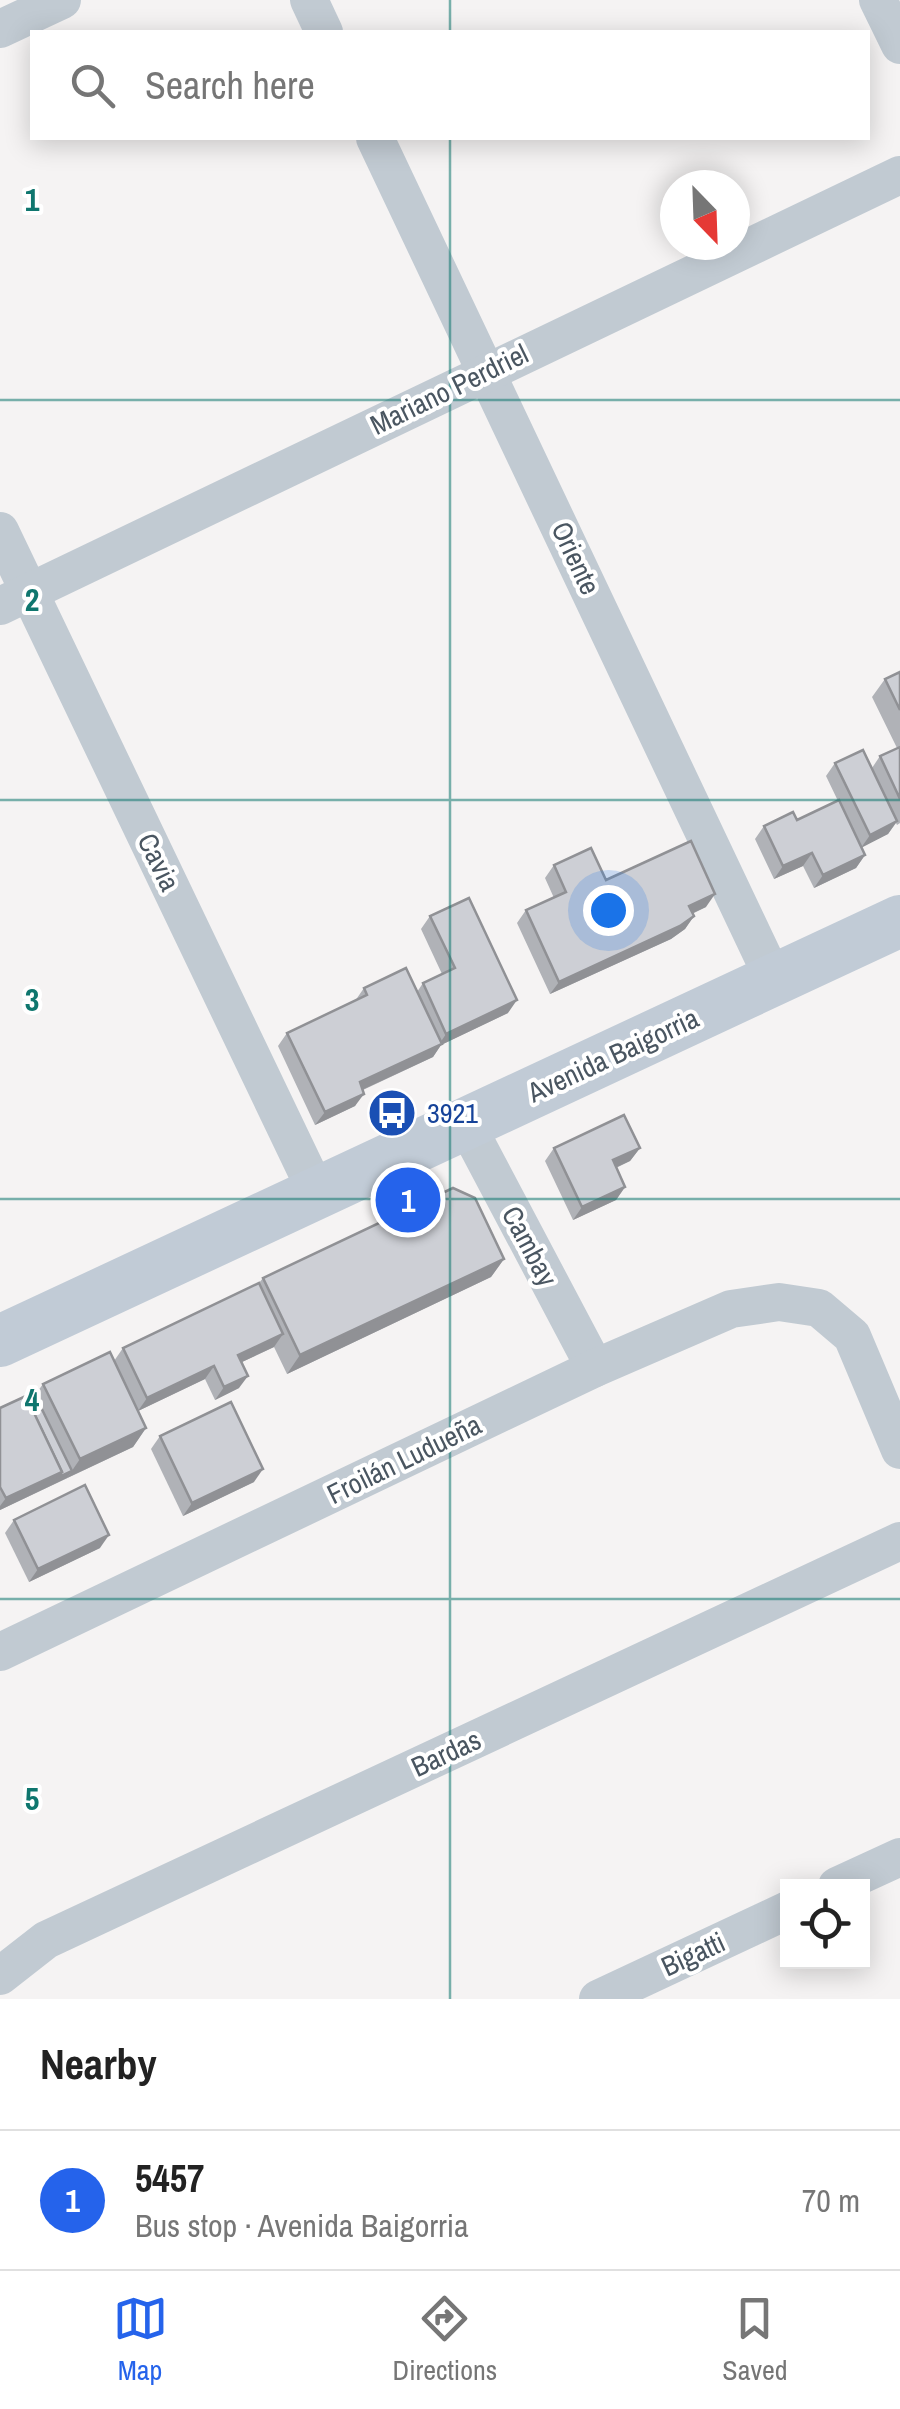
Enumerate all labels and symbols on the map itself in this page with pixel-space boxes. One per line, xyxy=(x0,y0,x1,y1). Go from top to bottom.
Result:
north arrow xyxy=(660,170,750,260)
text: 1 xyxy=(25,178,40,221)
street label: Mariano Perdriel xyxy=(364,334,534,444)
street label: Oriente xyxy=(543,515,609,601)
text: 2 xyxy=(25,578,39,621)
street label: Cavia xyxy=(129,827,189,897)
your location xyxy=(583,885,634,936)
text: 3 xyxy=(25,978,39,1021)
street label: Avenida Baigorria xyxy=(520,999,705,1112)
bus stop icon: 3921 xyxy=(366,1087,418,1139)
place label: 3921 xyxy=(427,1094,478,1132)
pin: 1 xyxy=(376,1162,440,1238)
street label: Cambay xyxy=(493,1199,567,1293)
text: 4 xyxy=(25,1378,40,1421)
street label: Froilán Ludueña xyxy=(321,1405,488,1513)
street label: Bardas xyxy=(405,1720,487,1786)
text: 5 xyxy=(25,1777,39,1820)
street label: Bigatti xyxy=(655,1923,731,1985)

